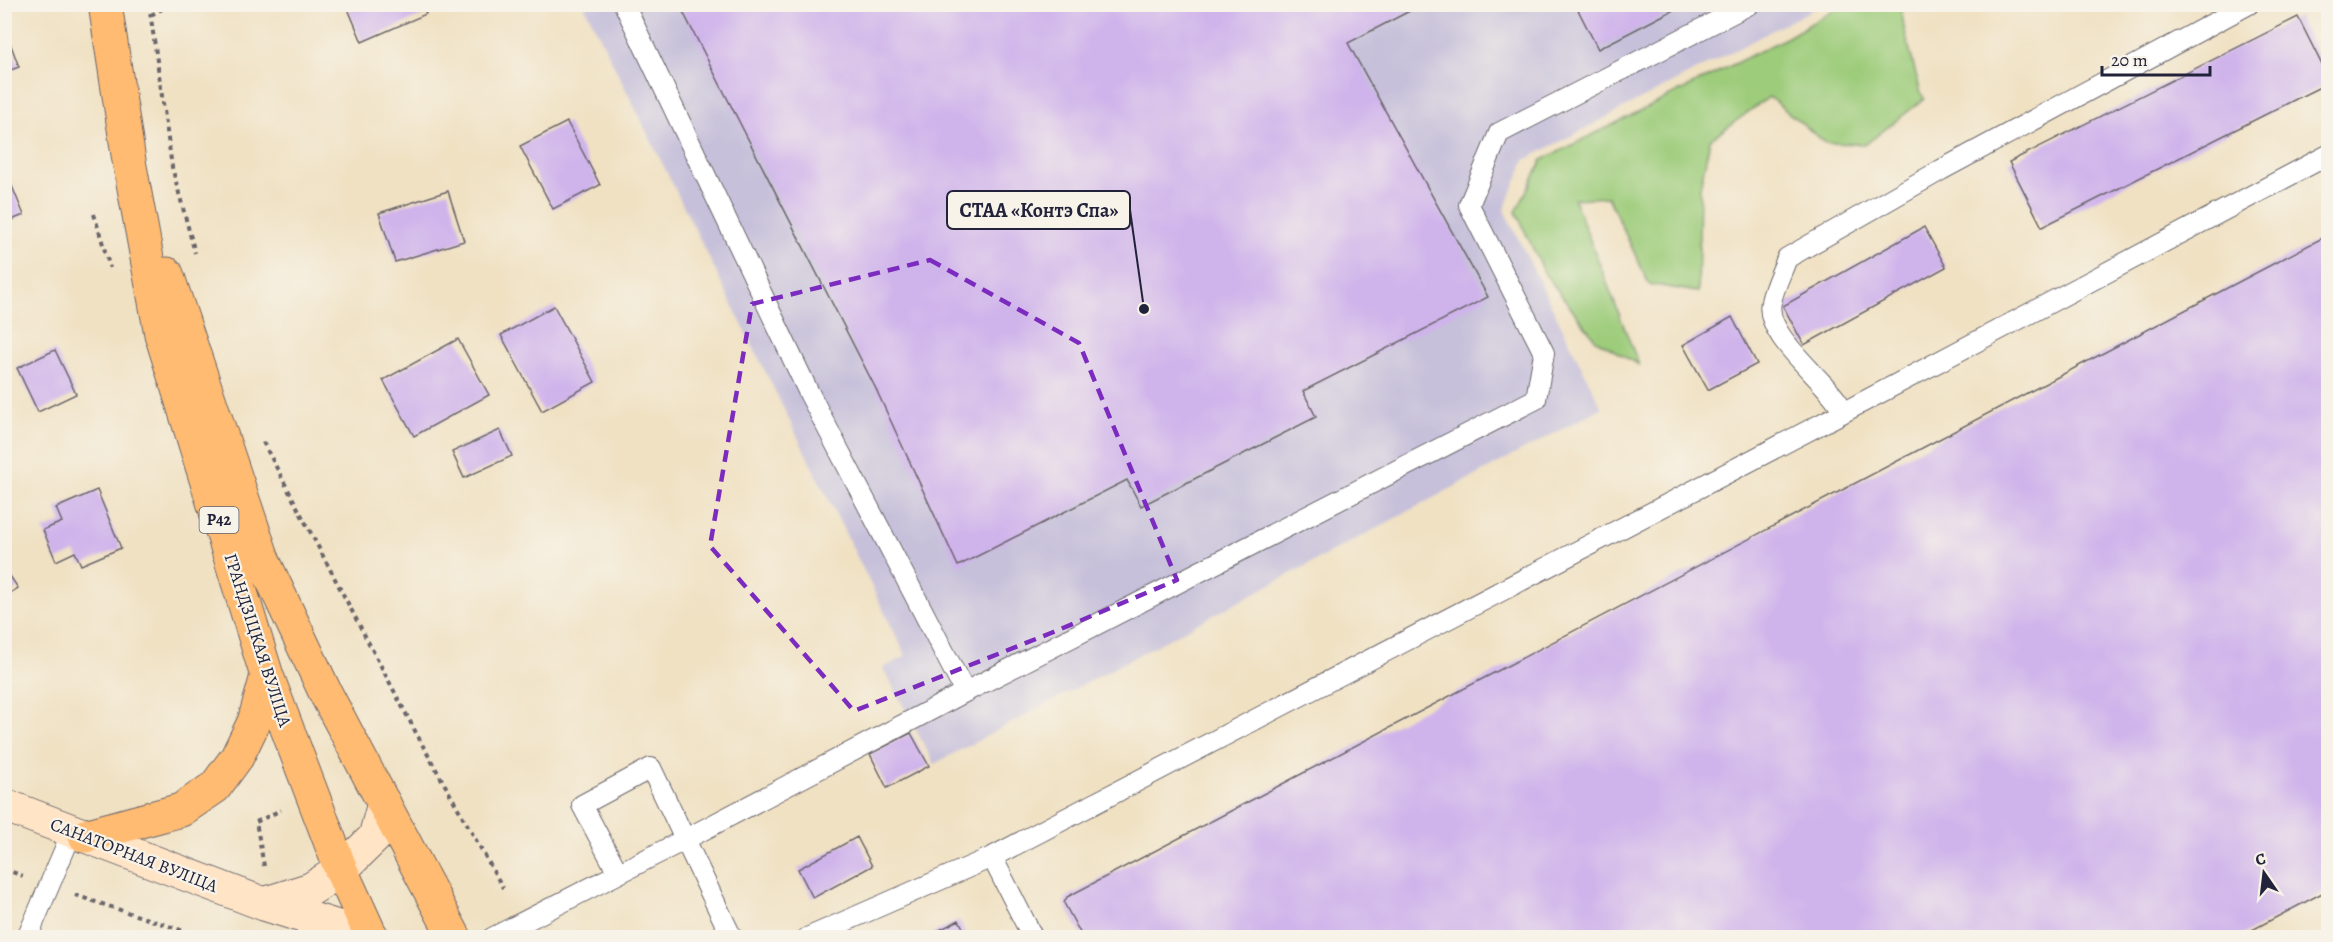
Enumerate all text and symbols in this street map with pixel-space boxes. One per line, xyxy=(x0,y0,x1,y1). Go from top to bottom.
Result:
scale bar xyxy=(2102,39,2210,77)
text: 20 m xyxy=(2111,48,2148,72)
callout: СТАА «Контэ Спа» xyxy=(947,191,1130,229)
text: СТАА «Контэ Спа» xyxy=(960,197,1118,224)
road number: Р42 xyxy=(200,507,238,533)
street label: ГРАНДЗІЦКАЯ ВУЛІЦА xyxy=(219,550,298,730)
street label: САНАТОРНАЯ ВУЛІЦА xyxy=(47,812,222,898)
north arrow xyxy=(2234,843,2294,903)
text: С xyxy=(2253,848,2268,871)

